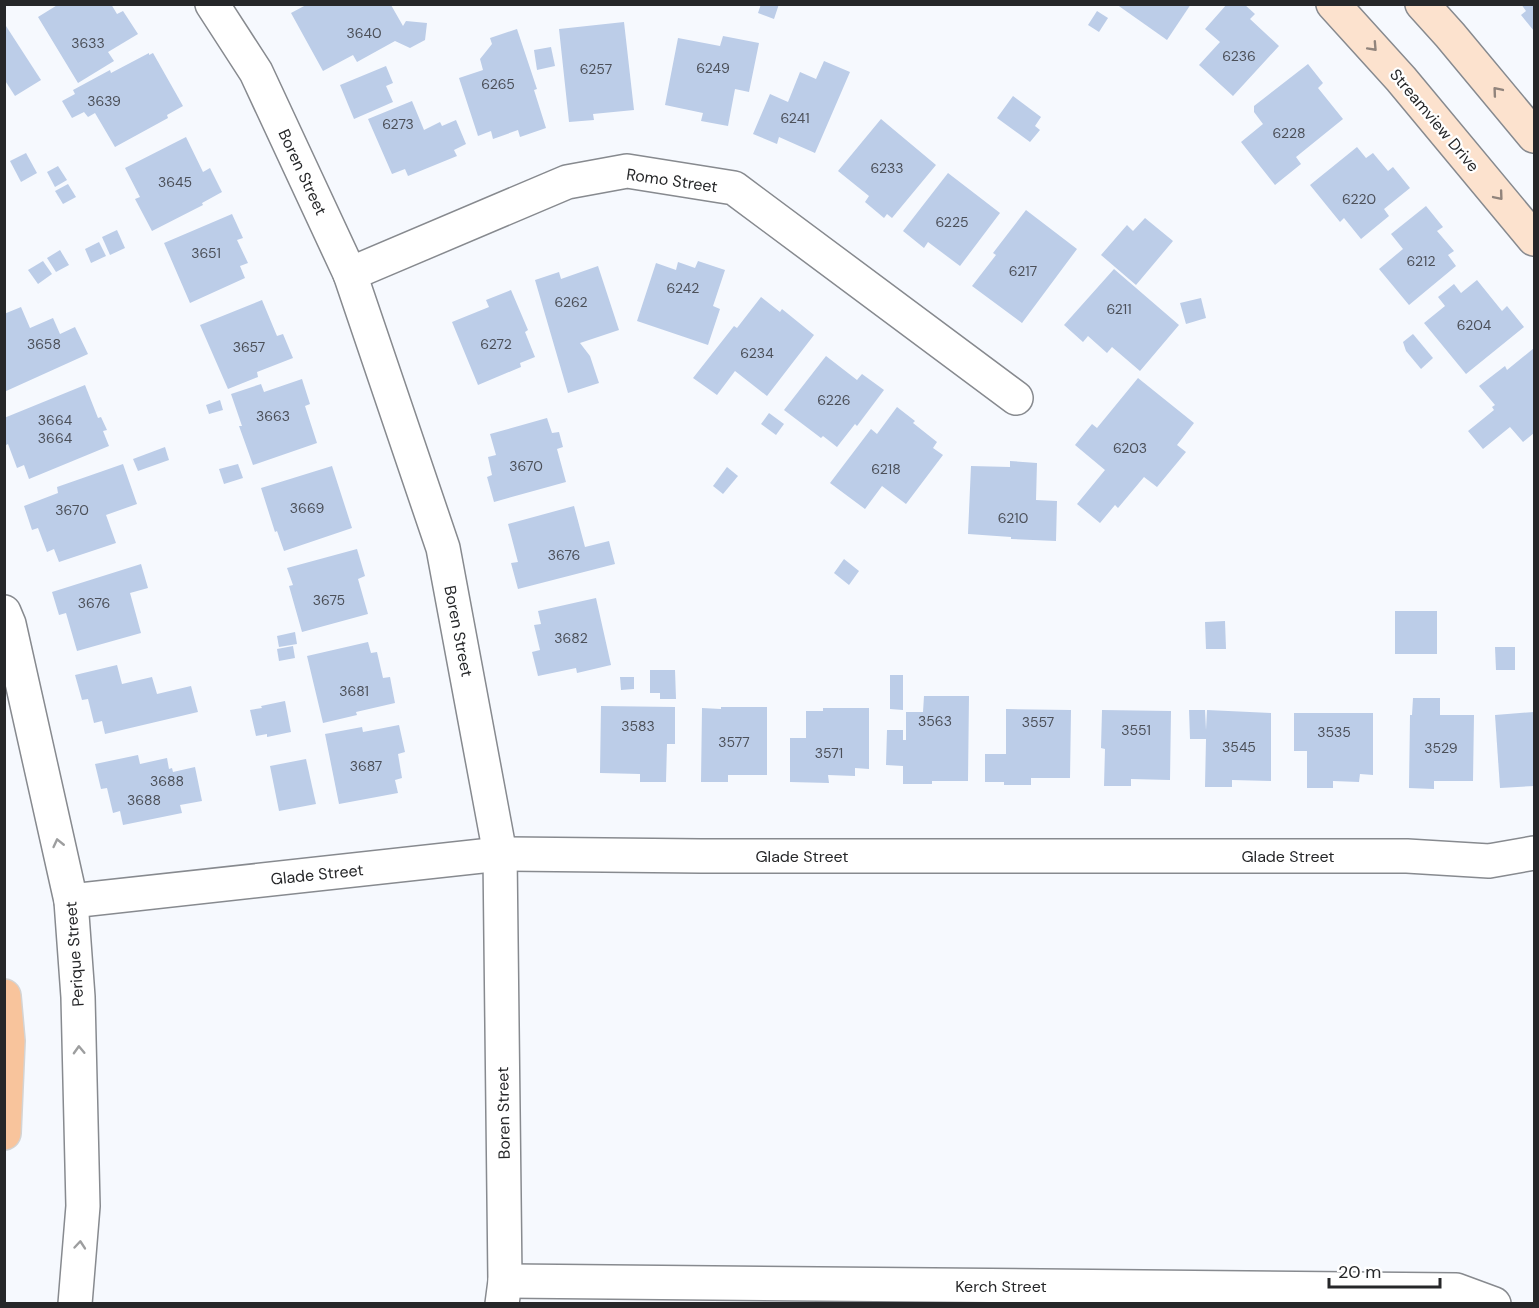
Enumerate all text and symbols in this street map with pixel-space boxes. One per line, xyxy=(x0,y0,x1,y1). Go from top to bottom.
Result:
house number: 3640 xyxy=(346,24,382,42)
house number: 3633 xyxy=(71,34,105,52)
one-way arrow xyxy=(1365,40,1376,51)
house number: 6236 xyxy=(1222,47,1256,65)
house number: 6249 xyxy=(696,59,730,77)
house number: 6257 xyxy=(580,60,612,78)
street label: Streamview Drive xyxy=(1385,64,1484,176)
house number: 6265 xyxy=(481,75,515,93)
one-way arrow xyxy=(1494,87,1505,98)
house number: 3639 xyxy=(87,92,121,110)
house number: 6241 xyxy=(780,109,810,127)
house number: 6273 xyxy=(382,115,414,133)
house number: 6228 xyxy=(1273,124,1305,142)
street label: Boren Street xyxy=(273,126,332,219)
house number: 6233 xyxy=(870,159,904,177)
street label: Romo Street xyxy=(625,164,719,197)
house number: 3645 xyxy=(158,173,192,191)
one-way arrow xyxy=(1491,189,1502,200)
house number: 6220 xyxy=(1342,190,1376,208)
house number: 6225 xyxy=(935,213,969,231)
house number: 3651 xyxy=(191,244,221,262)
house number: 6212 xyxy=(1407,252,1435,270)
house number: 6217 xyxy=(1009,262,1037,280)
house number: 6242 xyxy=(667,279,699,297)
house number: 6262 xyxy=(555,293,587,311)
house number: 6211 xyxy=(1106,300,1132,318)
house number: 6204 xyxy=(1457,316,1492,334)
house number: 3658 xyxy=(27,335,61,353)
house number: 6272 xyxy=(480,335,512,353)
house number: 3657 xyxy=(233,338,265,356)
house number: 6234 xyxy=(740,344,774,362)
house number: 6226 xyxy=(817,391,851,409)
house number: 3663 xyxy=(256,407,290,425)
house number: 3664 xyxy=(38,411,73,429)
house number: 3664 xyxy=(38,429,73,447)
house number: 6203 xyxy=(1113,439,1147,457)
house number: 3670 xyxy=(509,457,543,475)
house number: 6218 xyxy=(871,460,901,478)
house number: 3669 xyxy=(290,499,324,517)
house number: 3670 xyxy=(55,501,89,519)
house number: 6210 xyxy=(998,509,1028,527)
house number: 3676 xyxy=(548,546,580,564)
street label: Boren Street xyxy=(439,584,478,679)
house number: 3675 xyxy=(313,591,345,609)
house number: 3676 xyxy=(78,594,110,612)
house number: 3682 xyxy=(554,629,588,647)
house number: 3681 xyxy=(339,682,369,700)
house number: 3563 xyxy=(918,712,952,730)
house number: 3557 xyxy=(1022,713,1054,731)
house number: 3583 xyxy=(621,717,655,735)
house number: 3551 xyxy=(1121,721,1151,739)
house number: 3535 xyxy=(1317,723,1351,741)
house number: 3577 xyxy=(718,733,750,751)
house number: 3545 xyxy=(1222,738,1256,756)
house number: 3529 xyxy=(1424,739,1458,757)
house number: 3571 xyxy=(815,744,843,762)
house number: 3687 xyxy=(350,757,382,775)
house number: 3688 xyxy=(150,772,184,790)
house number: 3688 xyxy=(127,791,161,809)
one-way arrow xyxy=(53,839,66,849)
street label: Glade Street xyxy=(755,846,849,867)
street label: Glade Street xyxy=(1241,846,1335,867)
street label: Glade Street xyxy=(270,859,364,890)
street label: Perique Street xyxy=(60,901,89,1007)
one-way arrow xyxy=(73,1046,85,1055)
street label: Boren Street xyxy=(492,1067,515,1159)
one-way arrow xyxy=(73,1241,86,1250)
scale bar xyxy=(1329,1251,1440,1289)
text: 20 m xyxy=(1338,1260,1381,1284)
street label: Kerch Street xyxy=(955,1276,1047,1297)

